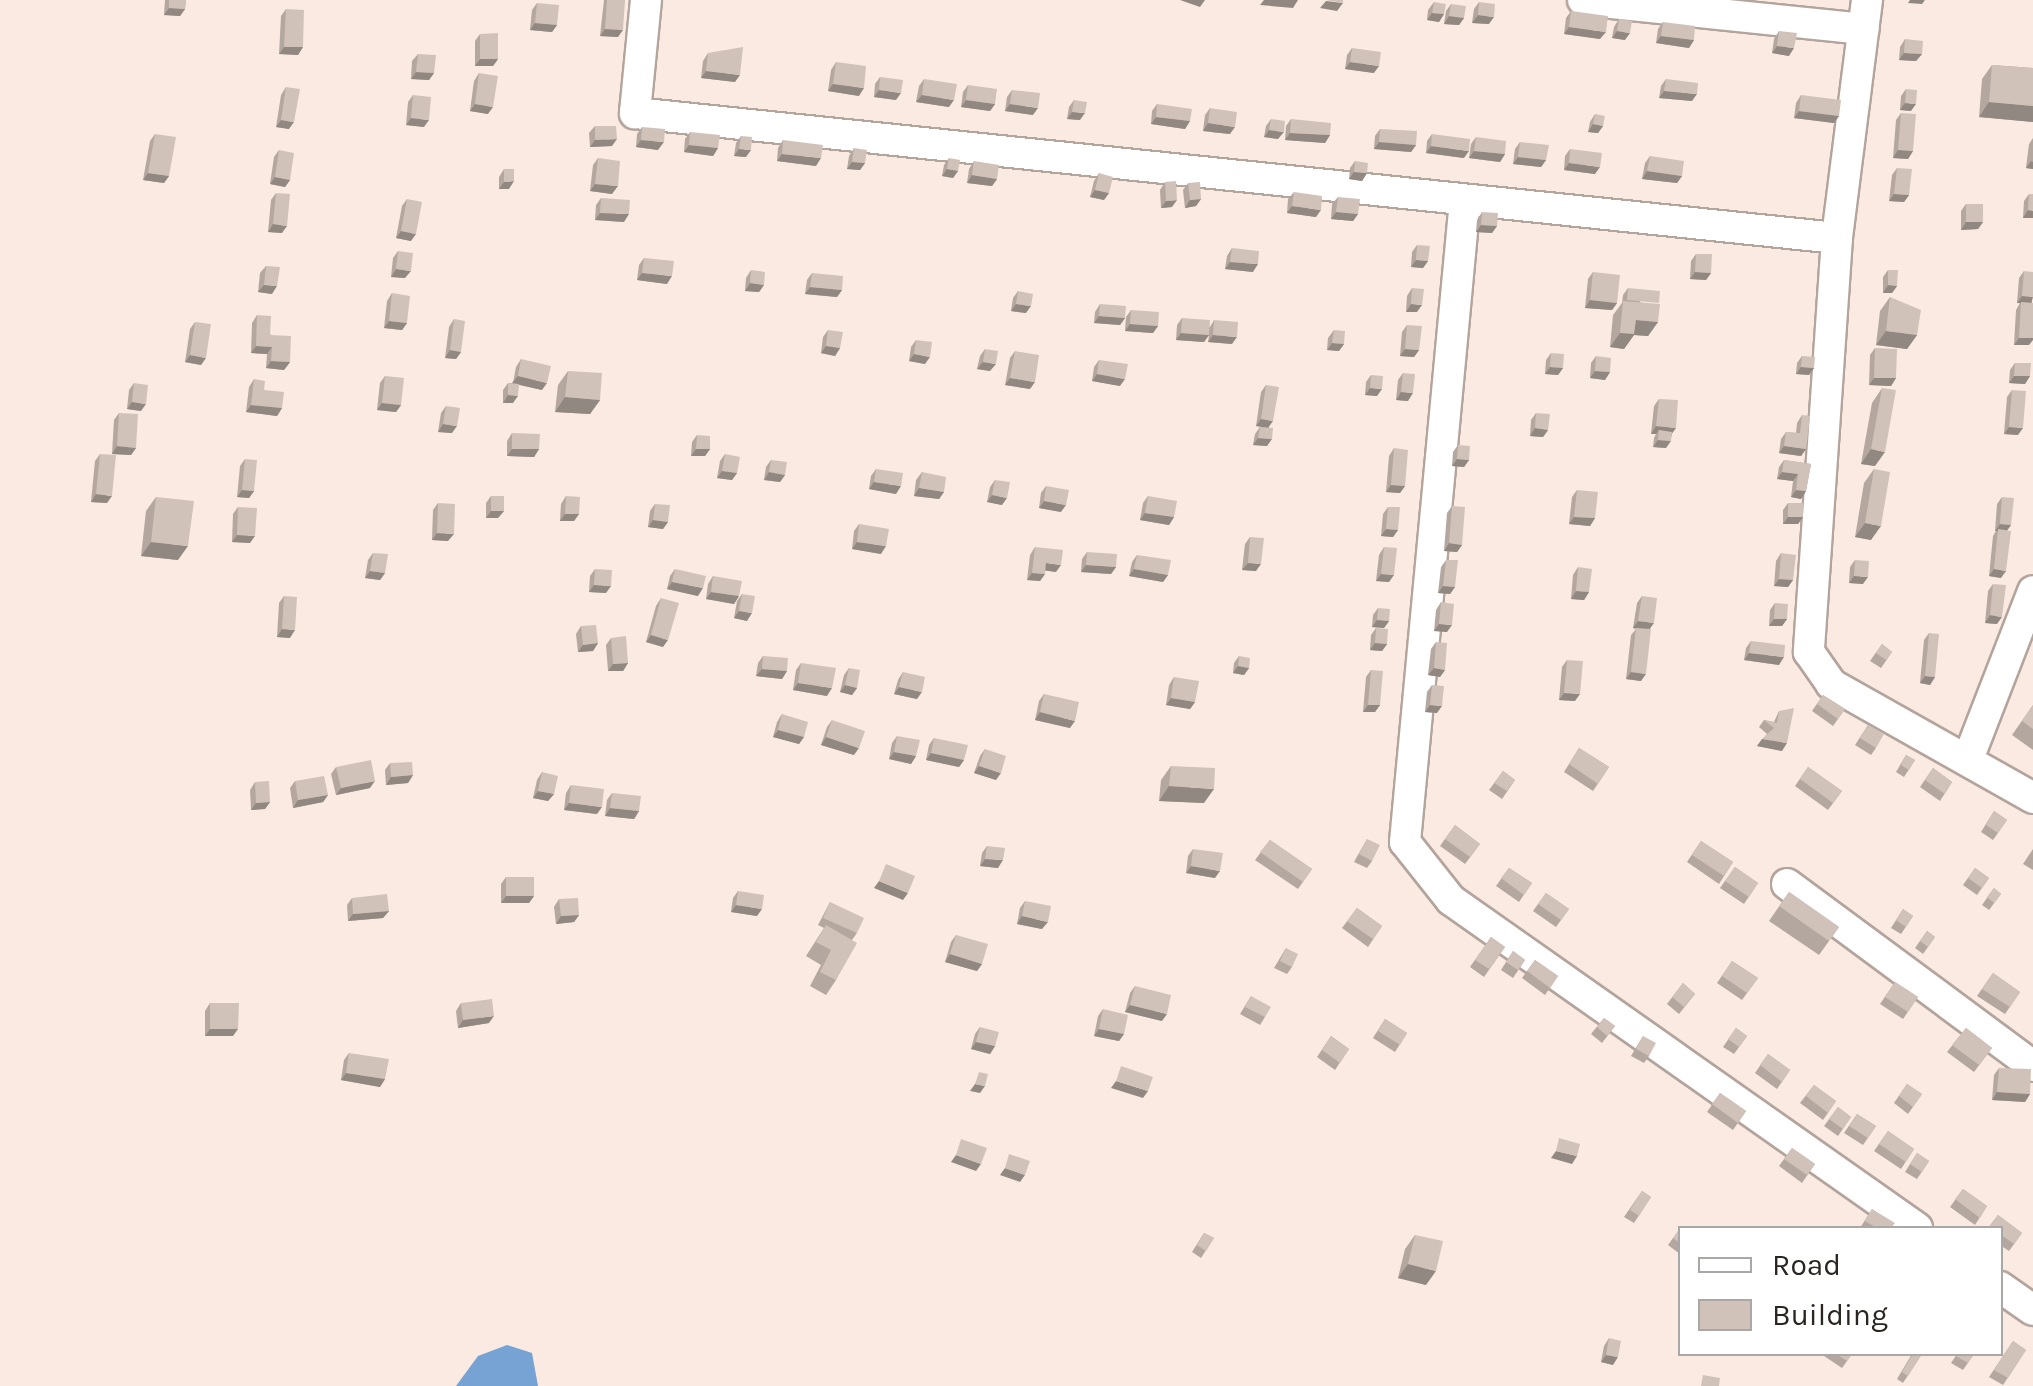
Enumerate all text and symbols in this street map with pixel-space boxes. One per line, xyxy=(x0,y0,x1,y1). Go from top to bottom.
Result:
legend xyxy=(1678,1226,2003,1356)
text: Road xyxy=(1772,1247,1841,1283)
text: Building xyxy=(1772,1297,1888,1333)

